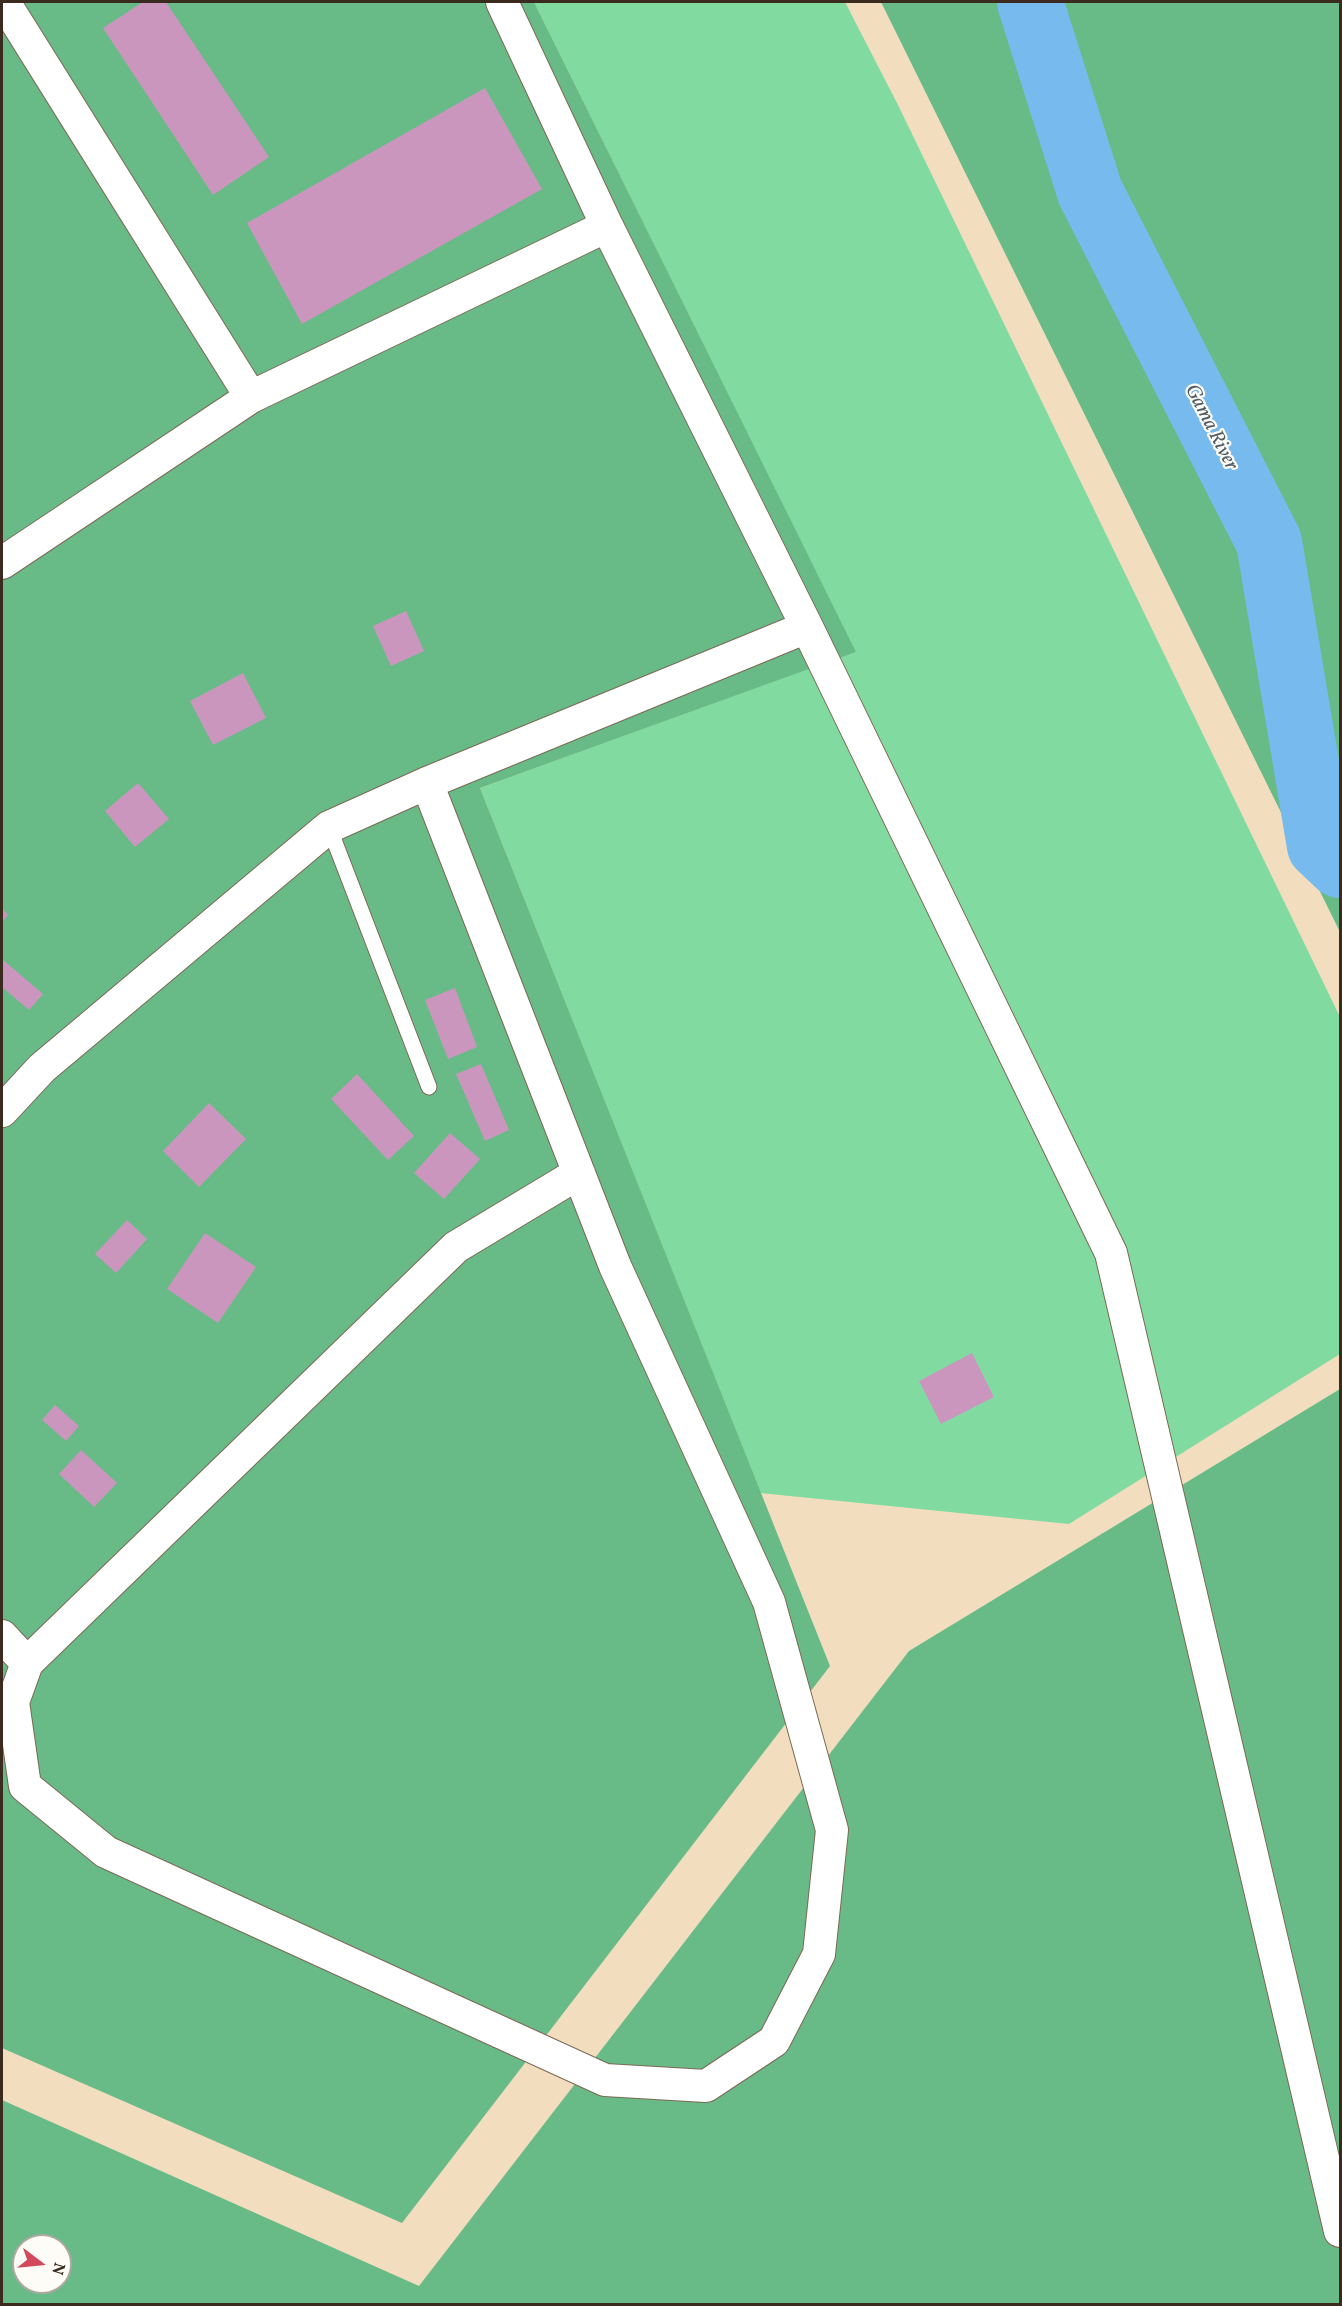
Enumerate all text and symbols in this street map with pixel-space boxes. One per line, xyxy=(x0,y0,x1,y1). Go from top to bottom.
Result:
water label: Gama River xyxy=(1178,381,1242,475)
north arrow xyxy=(12,2234,72,2294)
text: N xyxy=(45,2260,70,2277)

